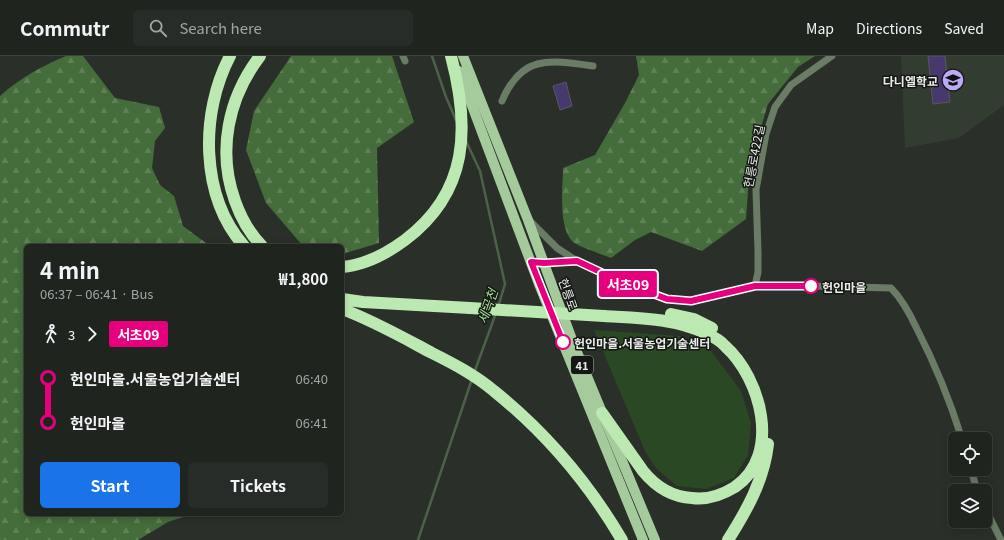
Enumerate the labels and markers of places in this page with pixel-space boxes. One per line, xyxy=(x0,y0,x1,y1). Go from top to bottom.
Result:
school or university icon: 다니엘학교 xyxy=(940,67,966,93)
place label: 다니엘학교 xyxy=(883,72,938,89)
marker: 헌인마을 xyxy=(803,278,819,294)
place label: 헌인마을 xyxy=(822,278,866,295)
marker: 헌인마을.서울농업기술센터 xyxy=(555,334,571,350)
place label: 헌인마을.서울농업기술센터 xyxy=(574,334,710,351)

